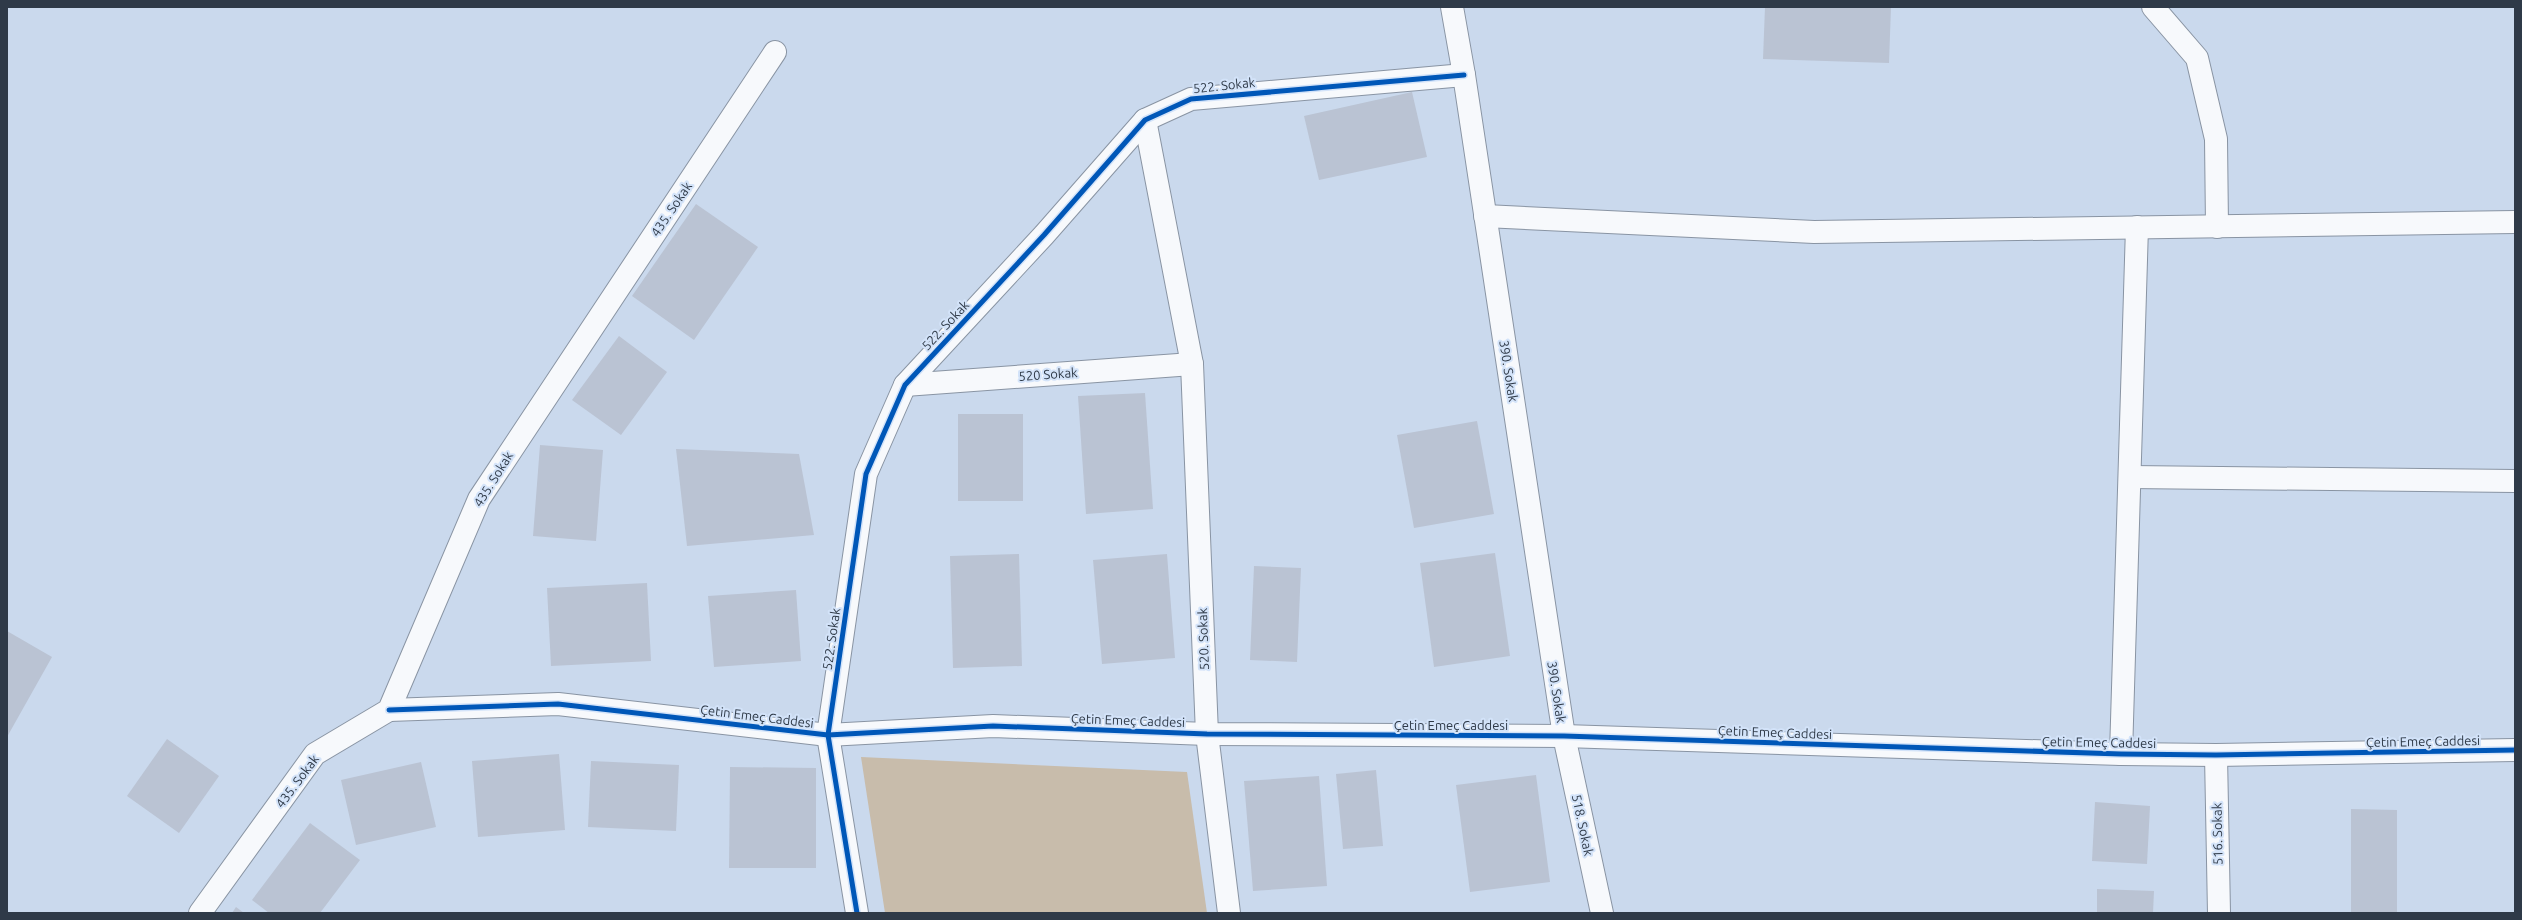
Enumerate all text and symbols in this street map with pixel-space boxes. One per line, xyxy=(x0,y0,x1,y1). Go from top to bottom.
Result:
street label: 522. Sokak xyxy=(1192,75,1256,95)
street label: 435. Sokak xyxy=(648,179,694,239)
street label: 522. Sokak xyxy=(919,297,972,353)
street label: 390. Sokak xyxy=(1497,339,1521,403)
street label: 520 Sokak xyxy=(1018,365,1078,383)
street label: 435. Sokak xyxy=(471,448,516,509)
street label: 522. Sokak xyxy=(820,607,842,671)
street label: 520. Sokak xyxy=(1195,607,1211,670)
street label: 390. Sokak xyxy=(1545,660,1569,724)
street label: Çetin Emeç Caddesi xyxy=(699,702,815,730)
street label: Çetin Emeç Caddesi xyxy=(1071,711,1185,729)
street label: Çetin Emeç Caddesi xyxy=(1394,718,1508,732)
street label: Çetin Emeç Caddesi xyxy=(1718,723,1832,741)
street label: Çetin Emeç Caddesi xyxy=(2366,733,2480,749)
street label: Çetin Emeç Caddesi xyxy=(2042,734,2156,750)
street label: 435. Sokak xyxy=(273,752,322,810)
street label: 518. Sokak xyxy=(1570,793,1596,857)
street label: 516. Sokak xyxy=(2209,802,2225,865)

